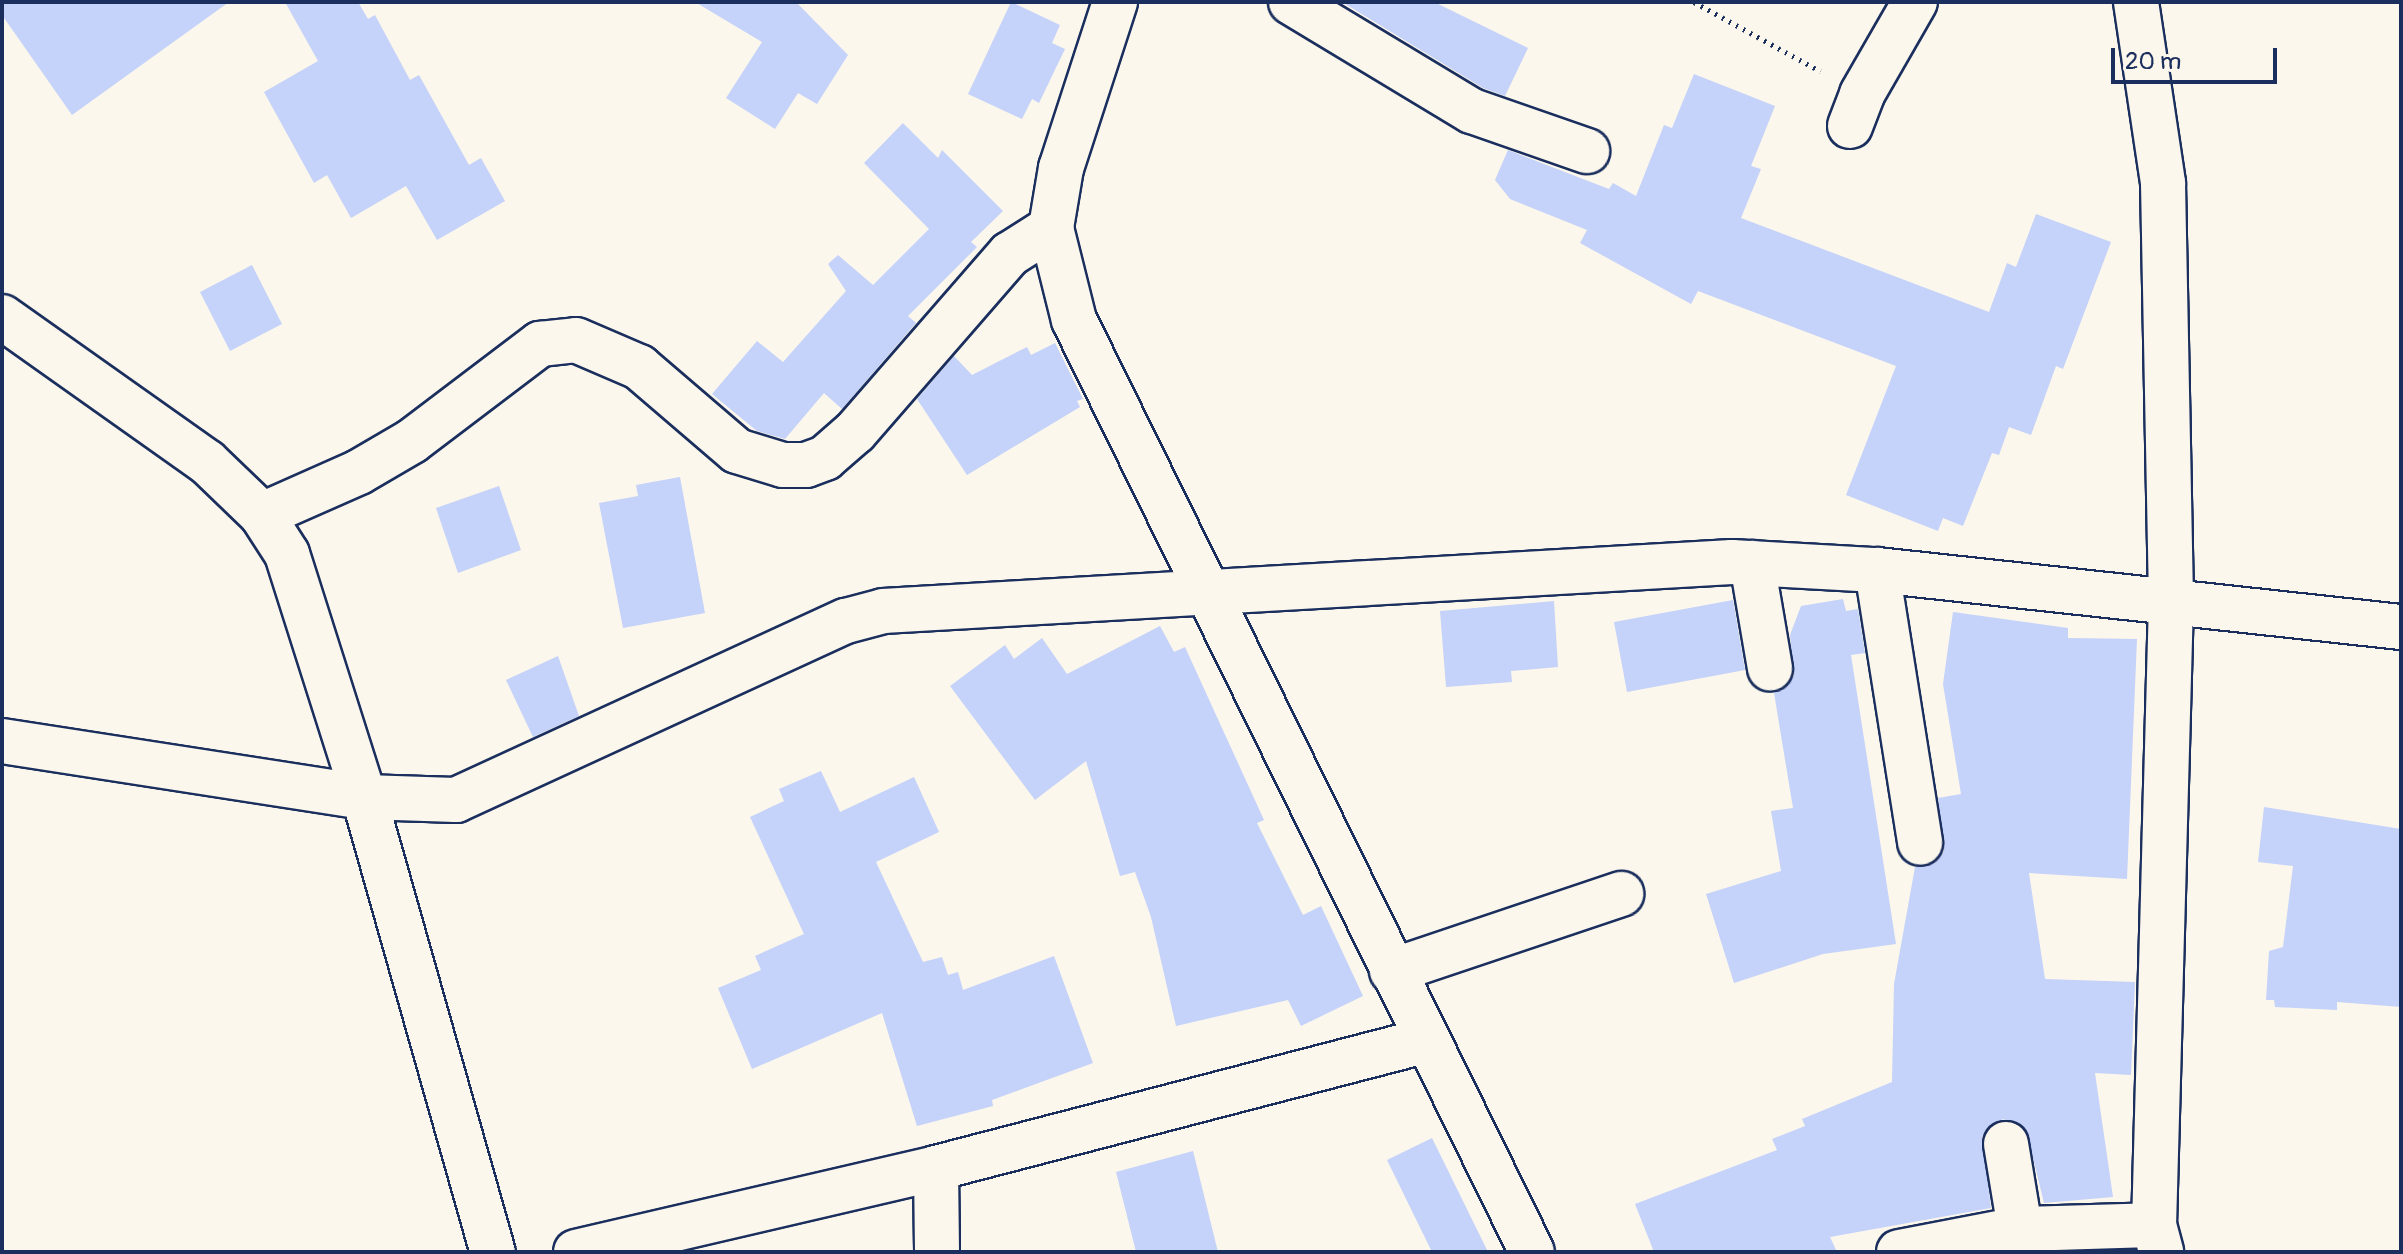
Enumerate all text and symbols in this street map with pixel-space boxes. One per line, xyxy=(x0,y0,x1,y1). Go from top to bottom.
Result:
scale bar xyxy=(2115,32,2281,82)
text: 20 m xyxy=(2125,47,2181,76)

